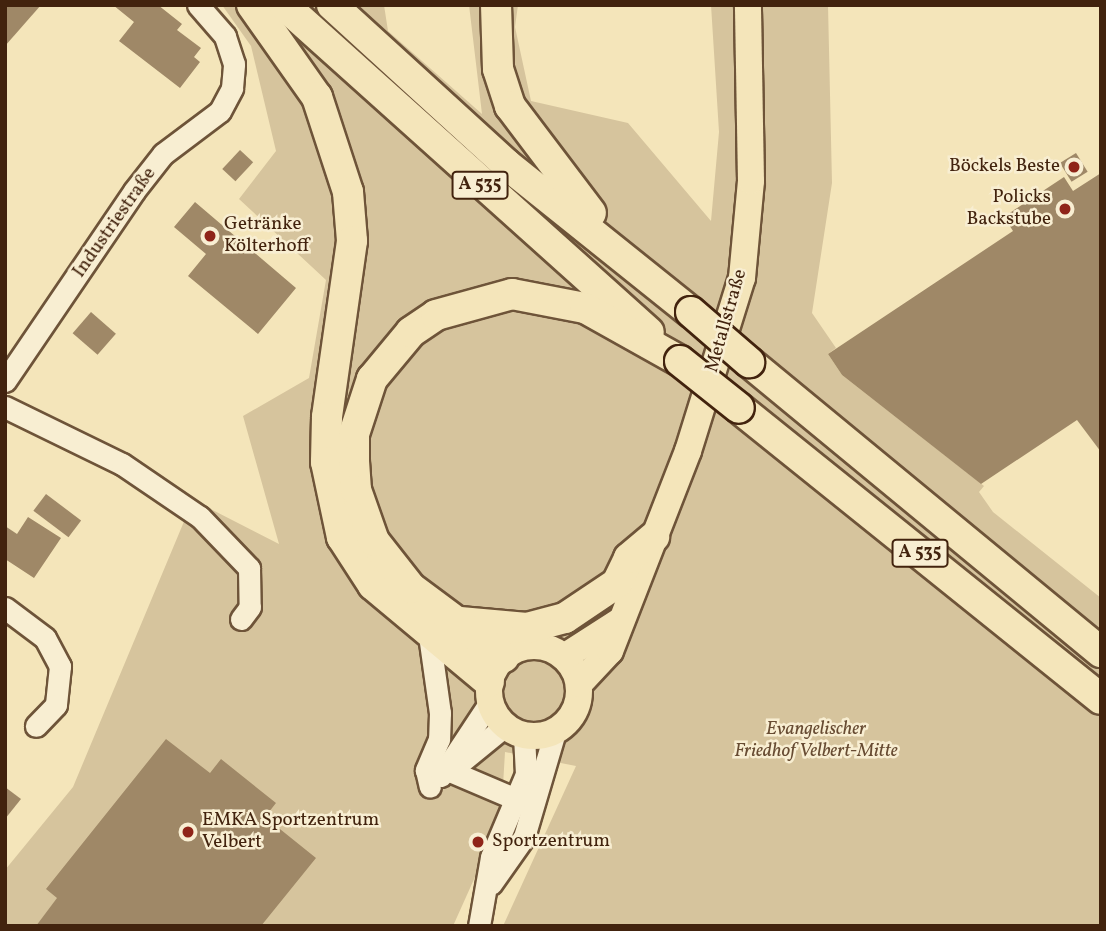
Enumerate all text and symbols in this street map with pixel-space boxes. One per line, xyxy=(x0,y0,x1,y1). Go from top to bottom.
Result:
place label: Böckels Beste xyxy=(949,156,1060,178)
marker: Böckels Beste xyxy=(1066,159,1082,175)
street label: Industriestraße xyxy=(68,163,162,283)
road number: A 535 xyxy=(450,170,510,200)
place label: Policks Backstube xyxy=(966,187,1051,231)
marker: Policks Backstube xyxy=(1057,201,1073,217)
place label: Getränke Költerhoff xyxy=(224,214,309,258)
marker: Getränke Költerhoff xyxy=(202,228,218,244)
street label: Metallstraße xyxy=(701,267,753,375)
road number: A 535 xyxy=(890,538,950,568)
park label: Evangelischer Friedhof Velbert-Mitte xyxy=(734,719,898,763)
place label: EMKA Sportzentrum Velbert xyxy=(202,810,379,854)
marker: EMKA Sportzentrum Velbert xyxy=(180,824,196,840)
place label: Sportzentrum xyxy=(492,831,610,853)
marker: Sportzentrum xyxy=(470,834,486,850)

